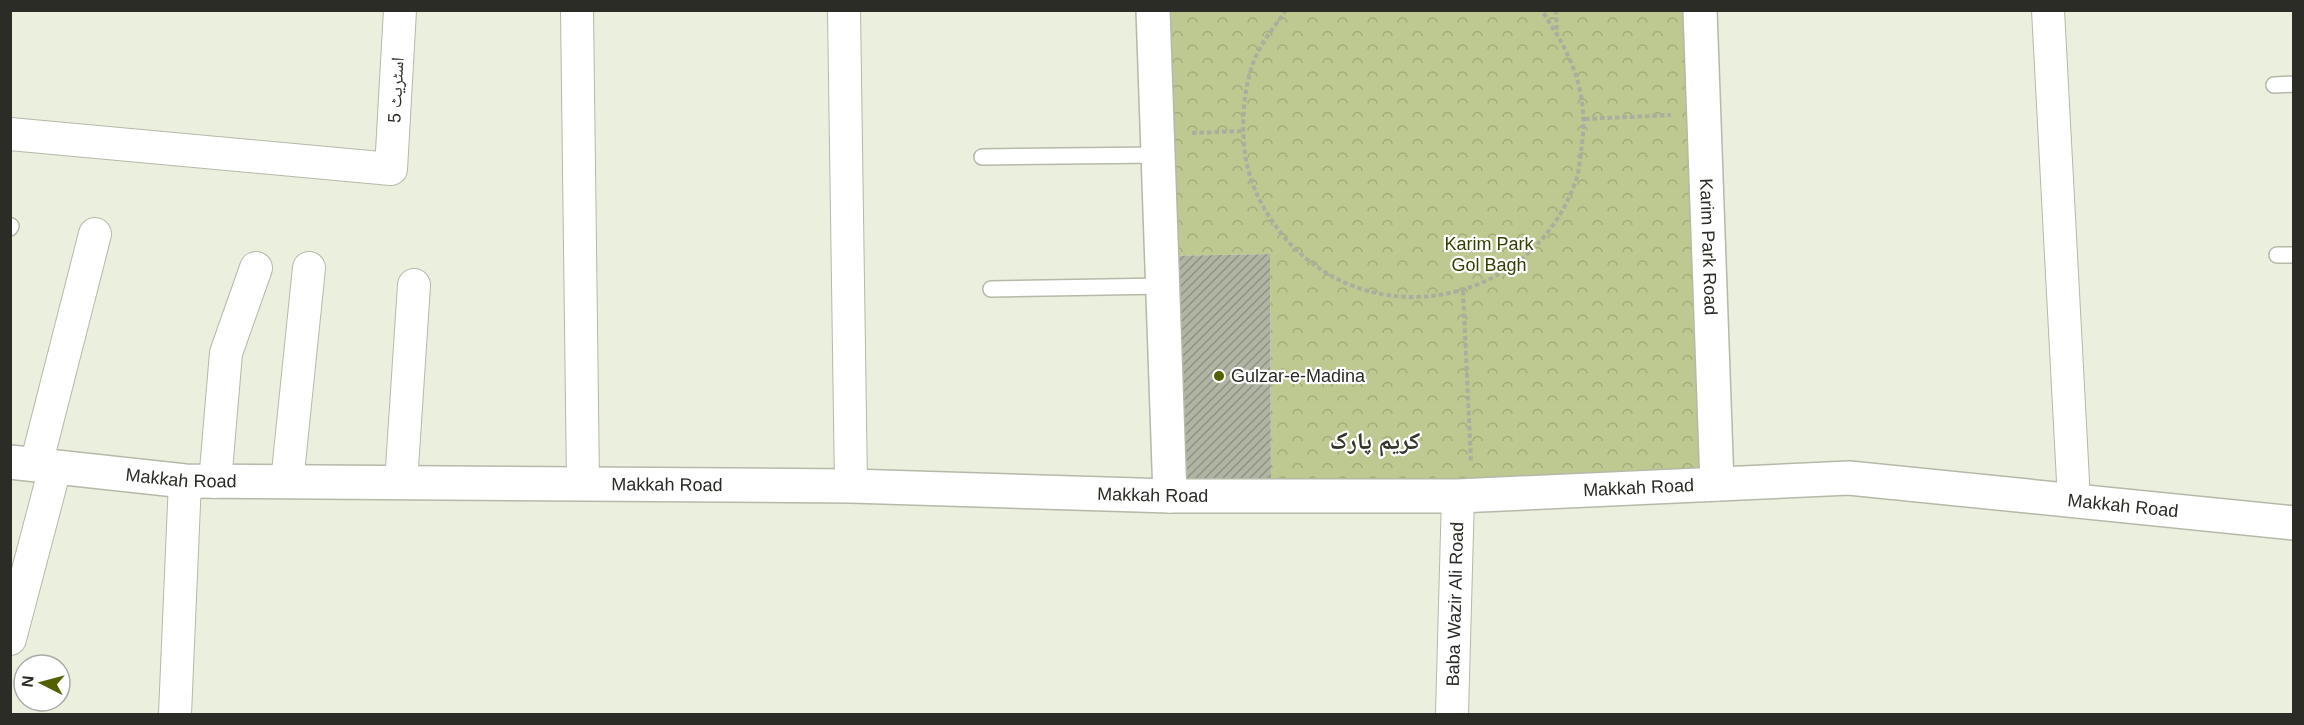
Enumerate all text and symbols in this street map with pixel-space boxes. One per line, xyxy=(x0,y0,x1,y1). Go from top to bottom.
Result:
street label: اسٹریٹ 5 xyxy=(384,57,408,123)
street label: Karim Park Road xyxy=(1696,178,1721,316)
park label: Karim Park Gol Bagh xyxy=(1444,234,1535,275)
place label: Gulzar-e-Madina xyxy=(1231,366,1366,386)
marker: Gulzar-e-Madina xyxy=(1212,369,1226,383)
district label: کریم پارک xyxy=(1330,427,1421,457)
street label: Makkah Road xyxy=(125,465,237,491)
street label: Makkah Road xyxy=(611,474,723,495)
street label: Makkah Road xyxy=(1583,475,1695,500)
street label: Makkah Road xyxy=(1097,484,1208,506)
street label: Makkah Road xyxy=(2067,490,2179,521)
street label: Baba Wazir Ali Road xyxy=(1443,522,1467,687)
north arrow xyxy=(12,653,72,713)
text: N xyxy=(19,675,37,688)

